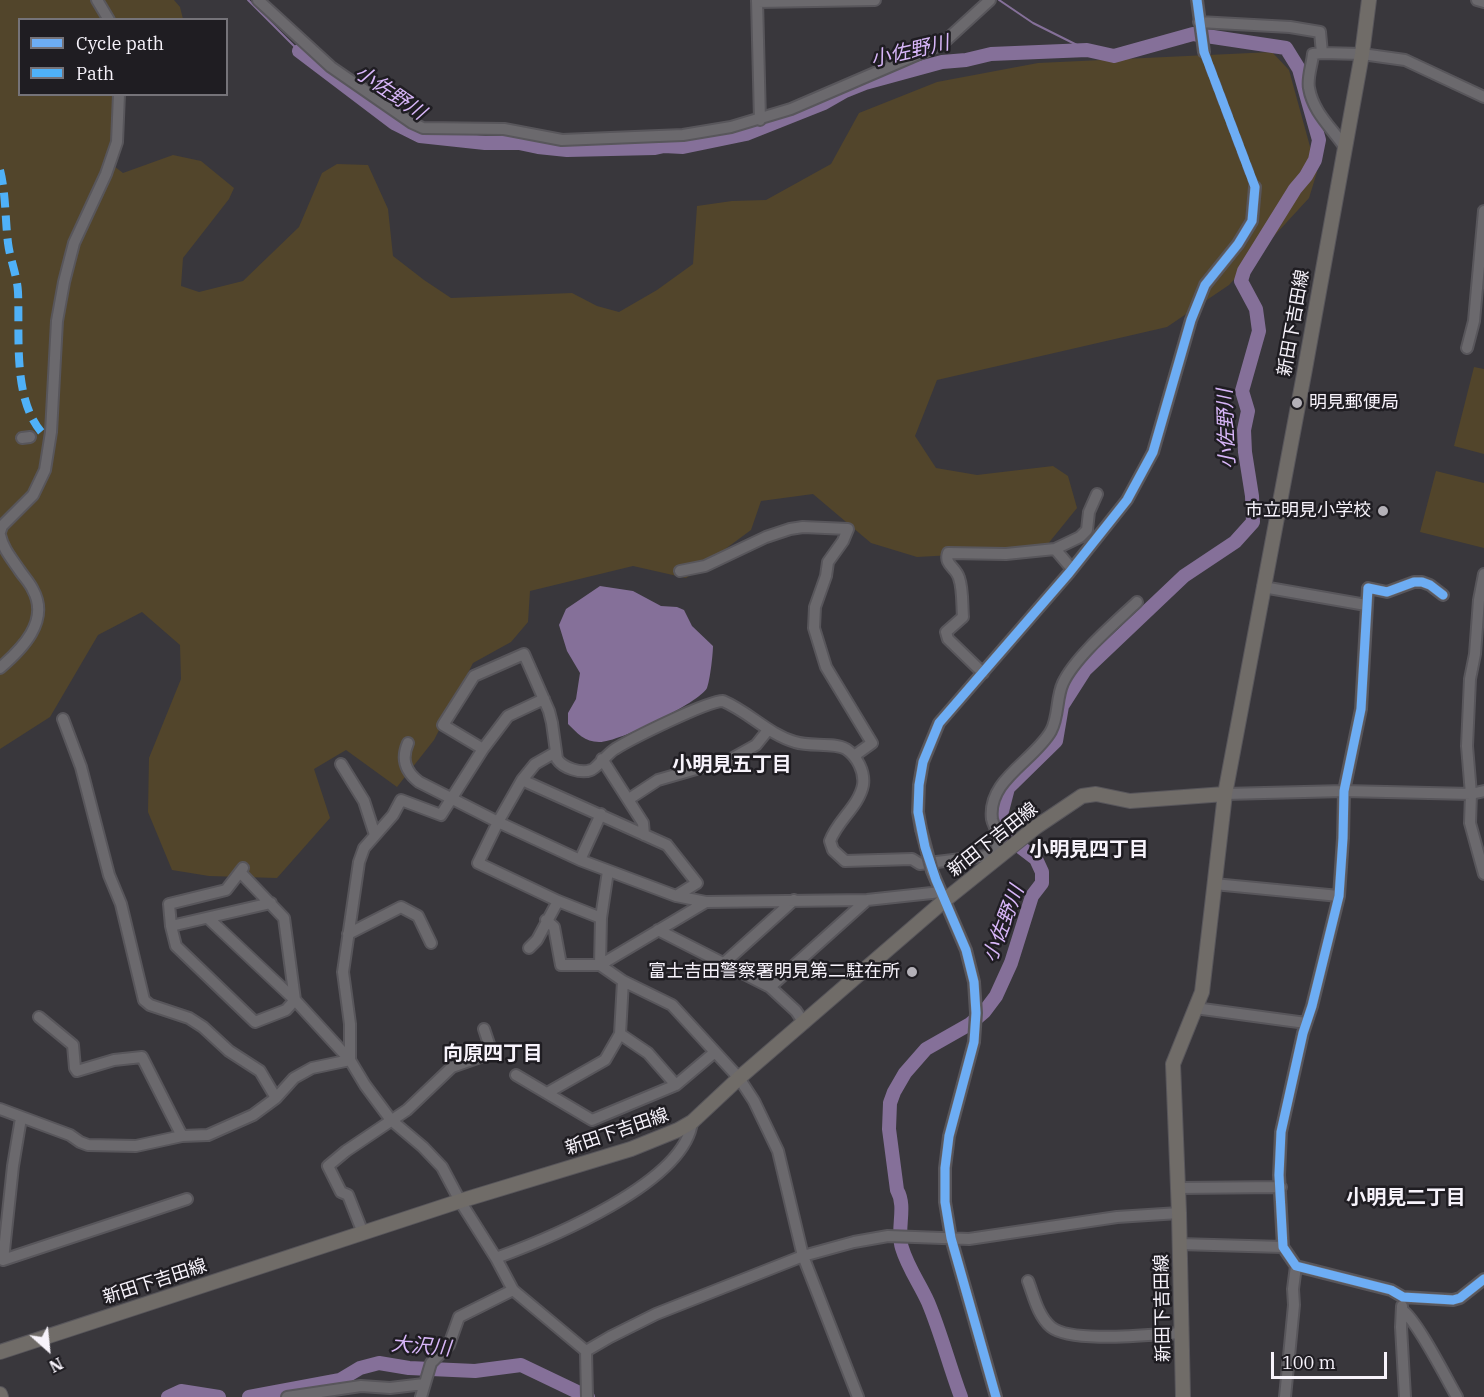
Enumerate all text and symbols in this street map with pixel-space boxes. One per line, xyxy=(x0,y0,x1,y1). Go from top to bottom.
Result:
legend xyxy=(18,18,228,96)
water label: 小佐野川 xyxy=(868,31,952,73)
text: Cycle path xyxy=(76,32,164,55)
water label: 小佐野川 xyxy=(350,61,430,125)
text: Path xyxy=(76,62,114,85)
street label: 新田下吉田線 xyxy=(1274,268,1314,378)
water label: 小佐野川 xyxy=(1214,389,1240,469)
place label: 明見郵便局 xyxy=(1309,392,1399,414)
marker: 明見郵便局 xyxy=(1290,396,1304,410)
place label: 市立明見小学校 xyxy=(1245,500,1371,522)
marker: 市立明見小学校 xyxy=(1376,504,1390,518)
district label: 小明見五丁目 xyxy=(672,753,792,777)
street label: 新田下吉田線 xyxy=(944,798,1042,882)
district label: 小明見四丁目 xyxy=(1029,838,1149,862)
water label: 小佐野川 xyxy=(978,882,1030,966)
place label: 富士吉田警察署明見第二駐在所 xyxy=(648,961,900,983)
marker: 富士吉田警察署明見第二駐在所 xyxy=(905,965,919,979)
district label: 向原四丁目 xyxy=(443,1042,543,1066)
street label: 新田下吉田線 xyxy=(562,1104,672,1160)
district label: 小明見二丁目 xyxy=(1346,1186,1466,1210)
street label: 新田下吉田線 xyxy=(1151,1254,1175,1362)
street label: 新田下吉田線 xyxy=(100,1255,210,1309)
north arrow xyxy=(18,1319,78,1379)
water label: 大沢川 xyxy=(390,1332,452,1362)
scale bar xyxy=(1274,1340,1390,1378)
text: 100 m xyxy=(1282,1351,1336,1374)
text: N xyxy=(46,1353,66,1377)

